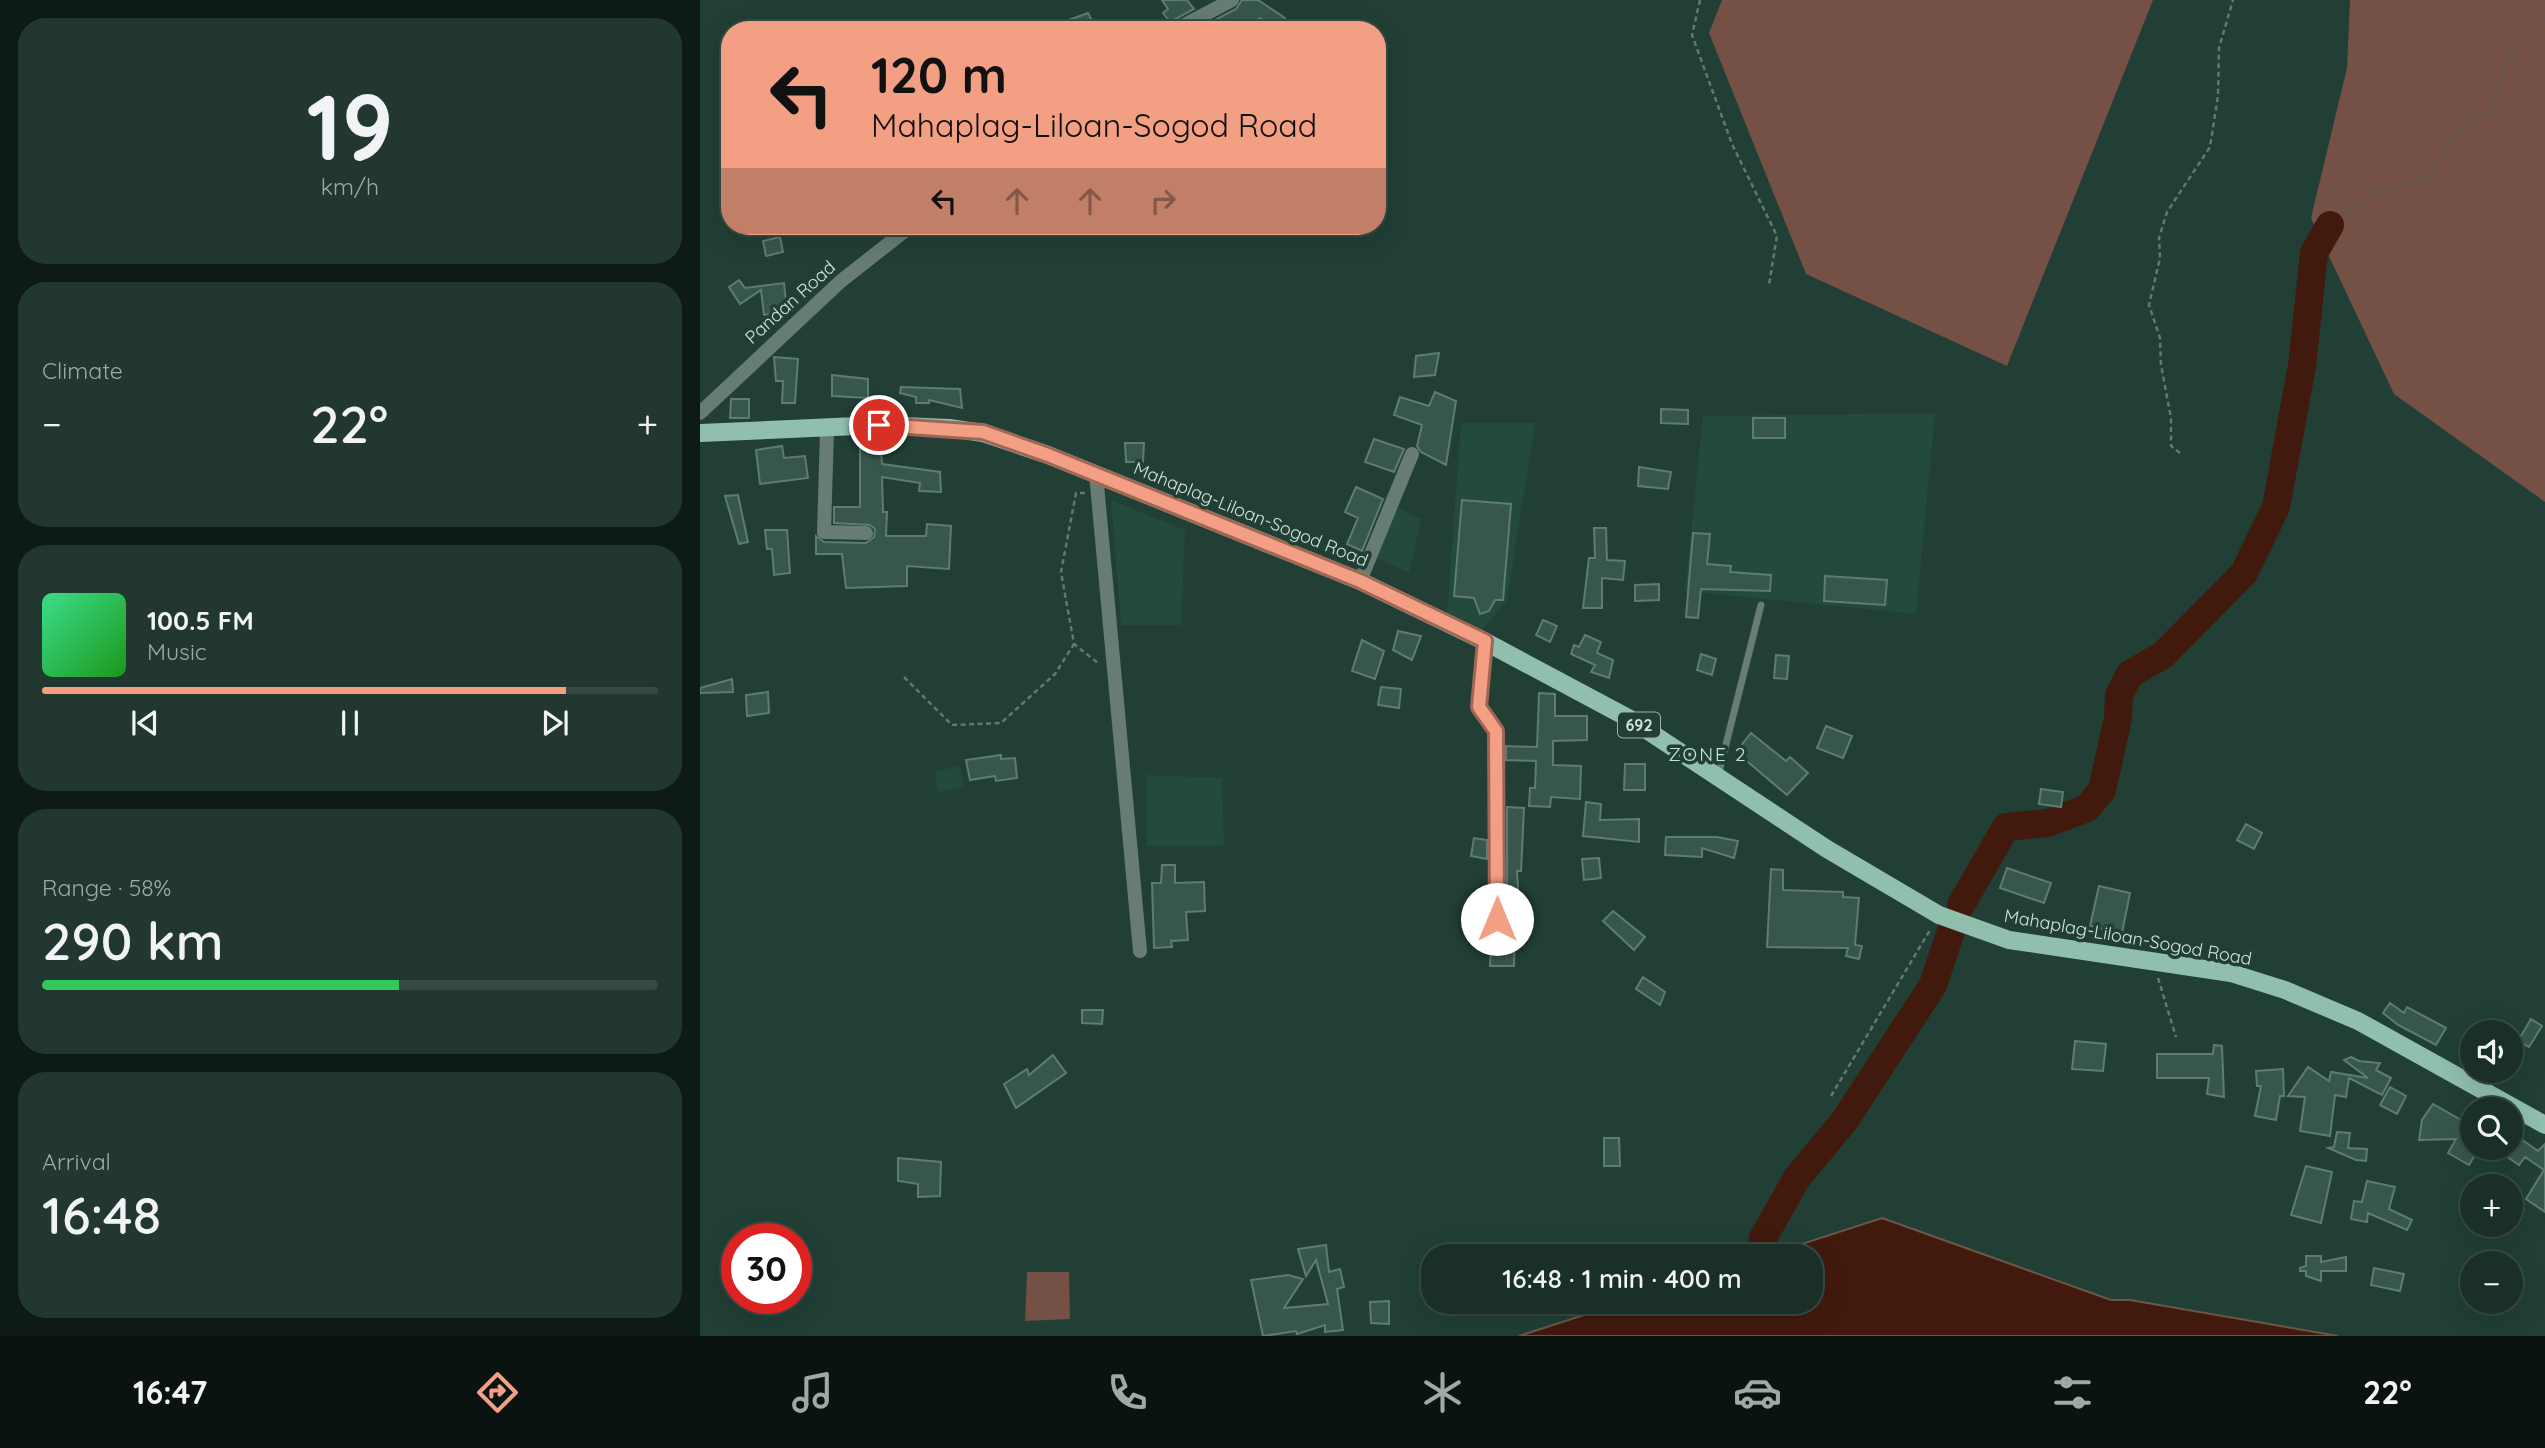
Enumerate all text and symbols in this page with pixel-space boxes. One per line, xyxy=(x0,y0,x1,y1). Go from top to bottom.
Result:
text: 120 m xyxy=(871,44,1007,105)
icon: left xyxy=(756,49,847,140)
text: 19 xyxy=(306,69,394,183)
text: Mahaplag-Liloan-Sogod Road xyxy=(871,105,1317,145)
text: km/h xyxy=(321,172,379,201)
icon: left xyxy=(925,182,963,220)
icon: ahead xyxy=(998,182,1036,220)
icon: ahead xyxy=(1071,182,1109,220)
icon: right xyxy=(1144,182,1182,220)
street label: Pandan Road xyxy=(740,255,840,349)
text: Climate xyxy=(42,356,123,385)
text: 22° xyxy=(310,391,388,456)
pin xyxy=(849,395,909,455)
text: − xyxy=(42,400,62,448)
text: + xyxy=(637,400,658,448)
icon: arrive xyxy=(860,406,898,444)
street label: Mahaplag-Liloan-Sogod Road xyxy=(1130,456,1372,572)
text: 100.5 FM xyxy=(147,604,254,637)
text: Music xyxy=(147,637,207,666)
icon: previous xyxy=(126,704,164,742)
icon: pause xyxy=(331,704,369,742)
icon: next xyxy=(536,704,574,742)
road number: 692 xyxy=(1618,712,1660,738)
district label: ZONE 2 xyxy=(1668,742,1748,766)
text: Range · 58% xyxy=(42,873,171,902)
position arrow xyxy=(1460,882,1534,956)
street label: Mahaplag-Liloan-Sogod Road xyxy=(2002,904,2254,970)
text: 290 km xyxy=(42,908,224,973)
map controls xyxy=(2460,1020,2523,1314)
button: sound xyxy=(2460,1020,2523,1083)
button: search xyxy=(2460,1097,2523,1160)
text: Arrival xyxy=(42,1147,111,1176)
button: + xyxy=(2460,1174,2523,1237)
text: 16:48 xyxy=(42,1182,161,1247)
speed limit sign: 30 xyxy=(721,1223,812,1314)
button: − xyxy=(2460,1251,2523,1314)
text: 16:48 · 1 min · 400 m xyxy=(1502,1262,1742,1295)
icon: directions xyxy=(473,1368,522,1417)
icon: music xyxy=(788,1368,837,1417)
icon: phone xyxy=(1103,1368,1152,1417)
icon: climate xyxy=(1418,1368,1467,1417)
icon: car xyxy=(1733,1368,1782,1417)
icon: filters xyxy=(2048,1368,2097,1417)
text: 16:47 xyxy=(133,1372,207,1412)
text: 22° xyxy=(2363,1372,2412,1412)

